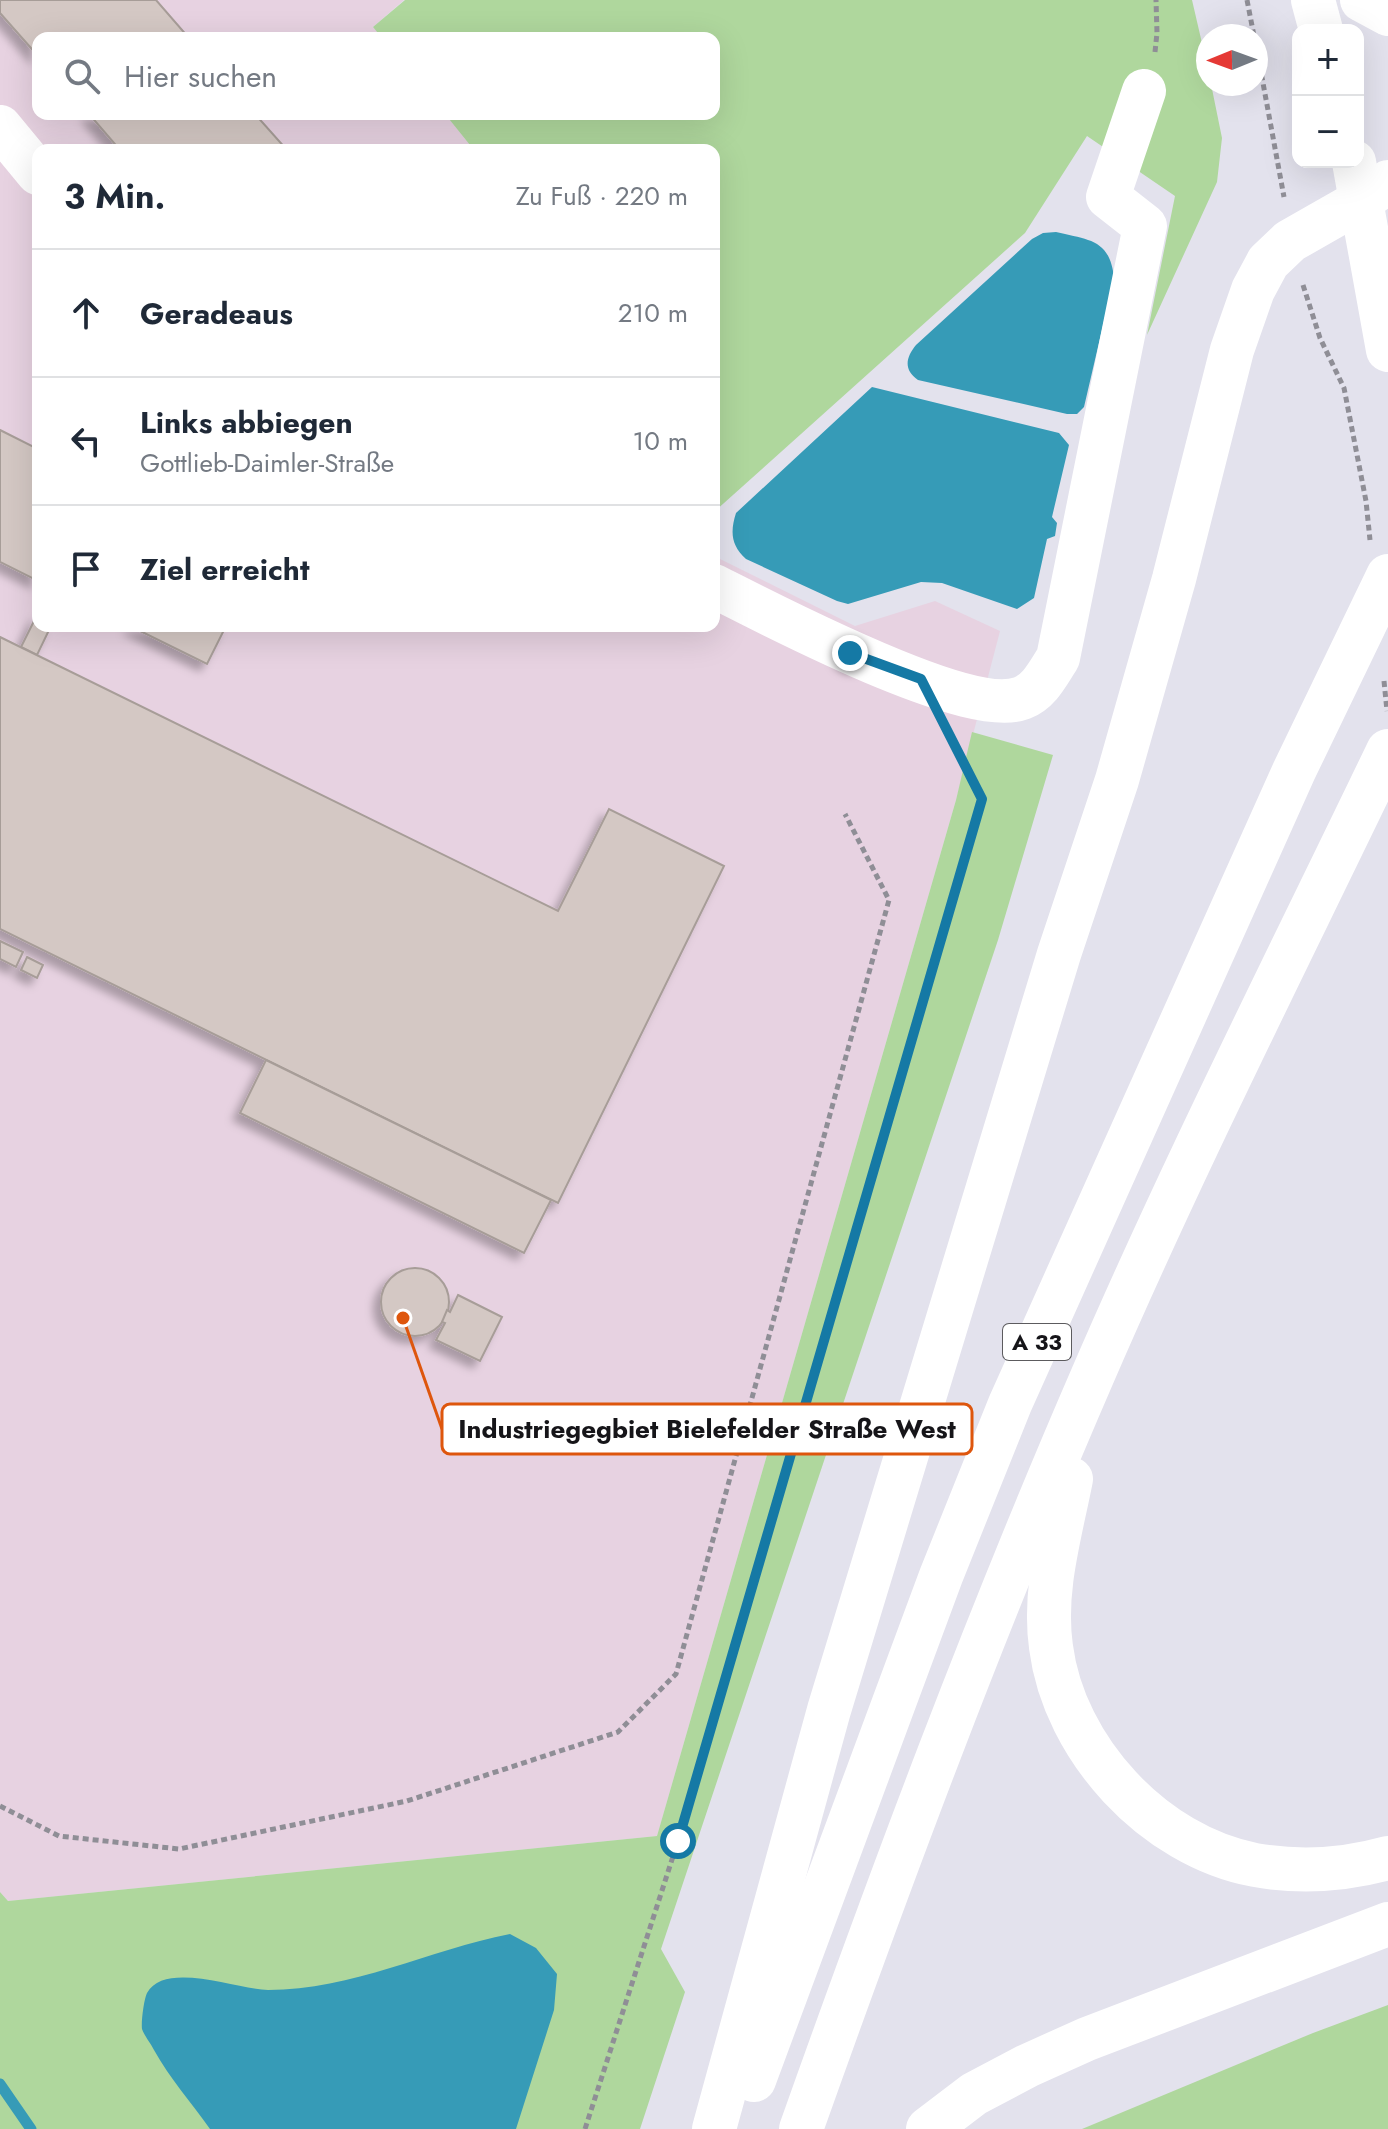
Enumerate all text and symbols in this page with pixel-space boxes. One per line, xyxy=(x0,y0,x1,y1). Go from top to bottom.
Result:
north arrow xyxy=(1196,24,1268,96)
map controls xyxy=(1292,24,1364,168)
button: + xyxy=(1292,24,1364,96)
search box xyxy=(32,32,720,120)
icon: search xyxy=(60,54,104,98)
text: Hier suchen xyxy=(124,55,277,98)
button: − xyxy=(1292,96,1364,168)
text: 3 Min. xyxy=(64,172,166,221)
text: Zu Fuß · 220 m xyxy=(516,177,688,215)
icon: ahead xyxy=(64,291,108,335)
text: Geradeaus xyxy=(140,292,293,335)
text: 210 m xyxy=(618,294,688,332)
text: Links abbiegen xyxy=(140,401,353,444)
icon: left xyxy=(64,419,108,463)
text: 10 m xyxy=(633,422,688,460)
text: Gottlieb-Daimler-Straße xyxy=(140,444,394,482)
icon: arrive xyxy=(64,547,108,591)
text: Ziel erreicht xyxy=(140,548,309,591)
route end xyxy=(832,635,868,671)
road number: A 33 xyxy=(1003,1324,1071,1360)
callout: Industriegegbiet Bielefelder Straße West xyxy=(442,1404,972,1454)
text: Industriegegbiet Bielefelder Straße West xyxy=(458,1410,957,1448)
route start xyxy=(660,1823,696,1859)

